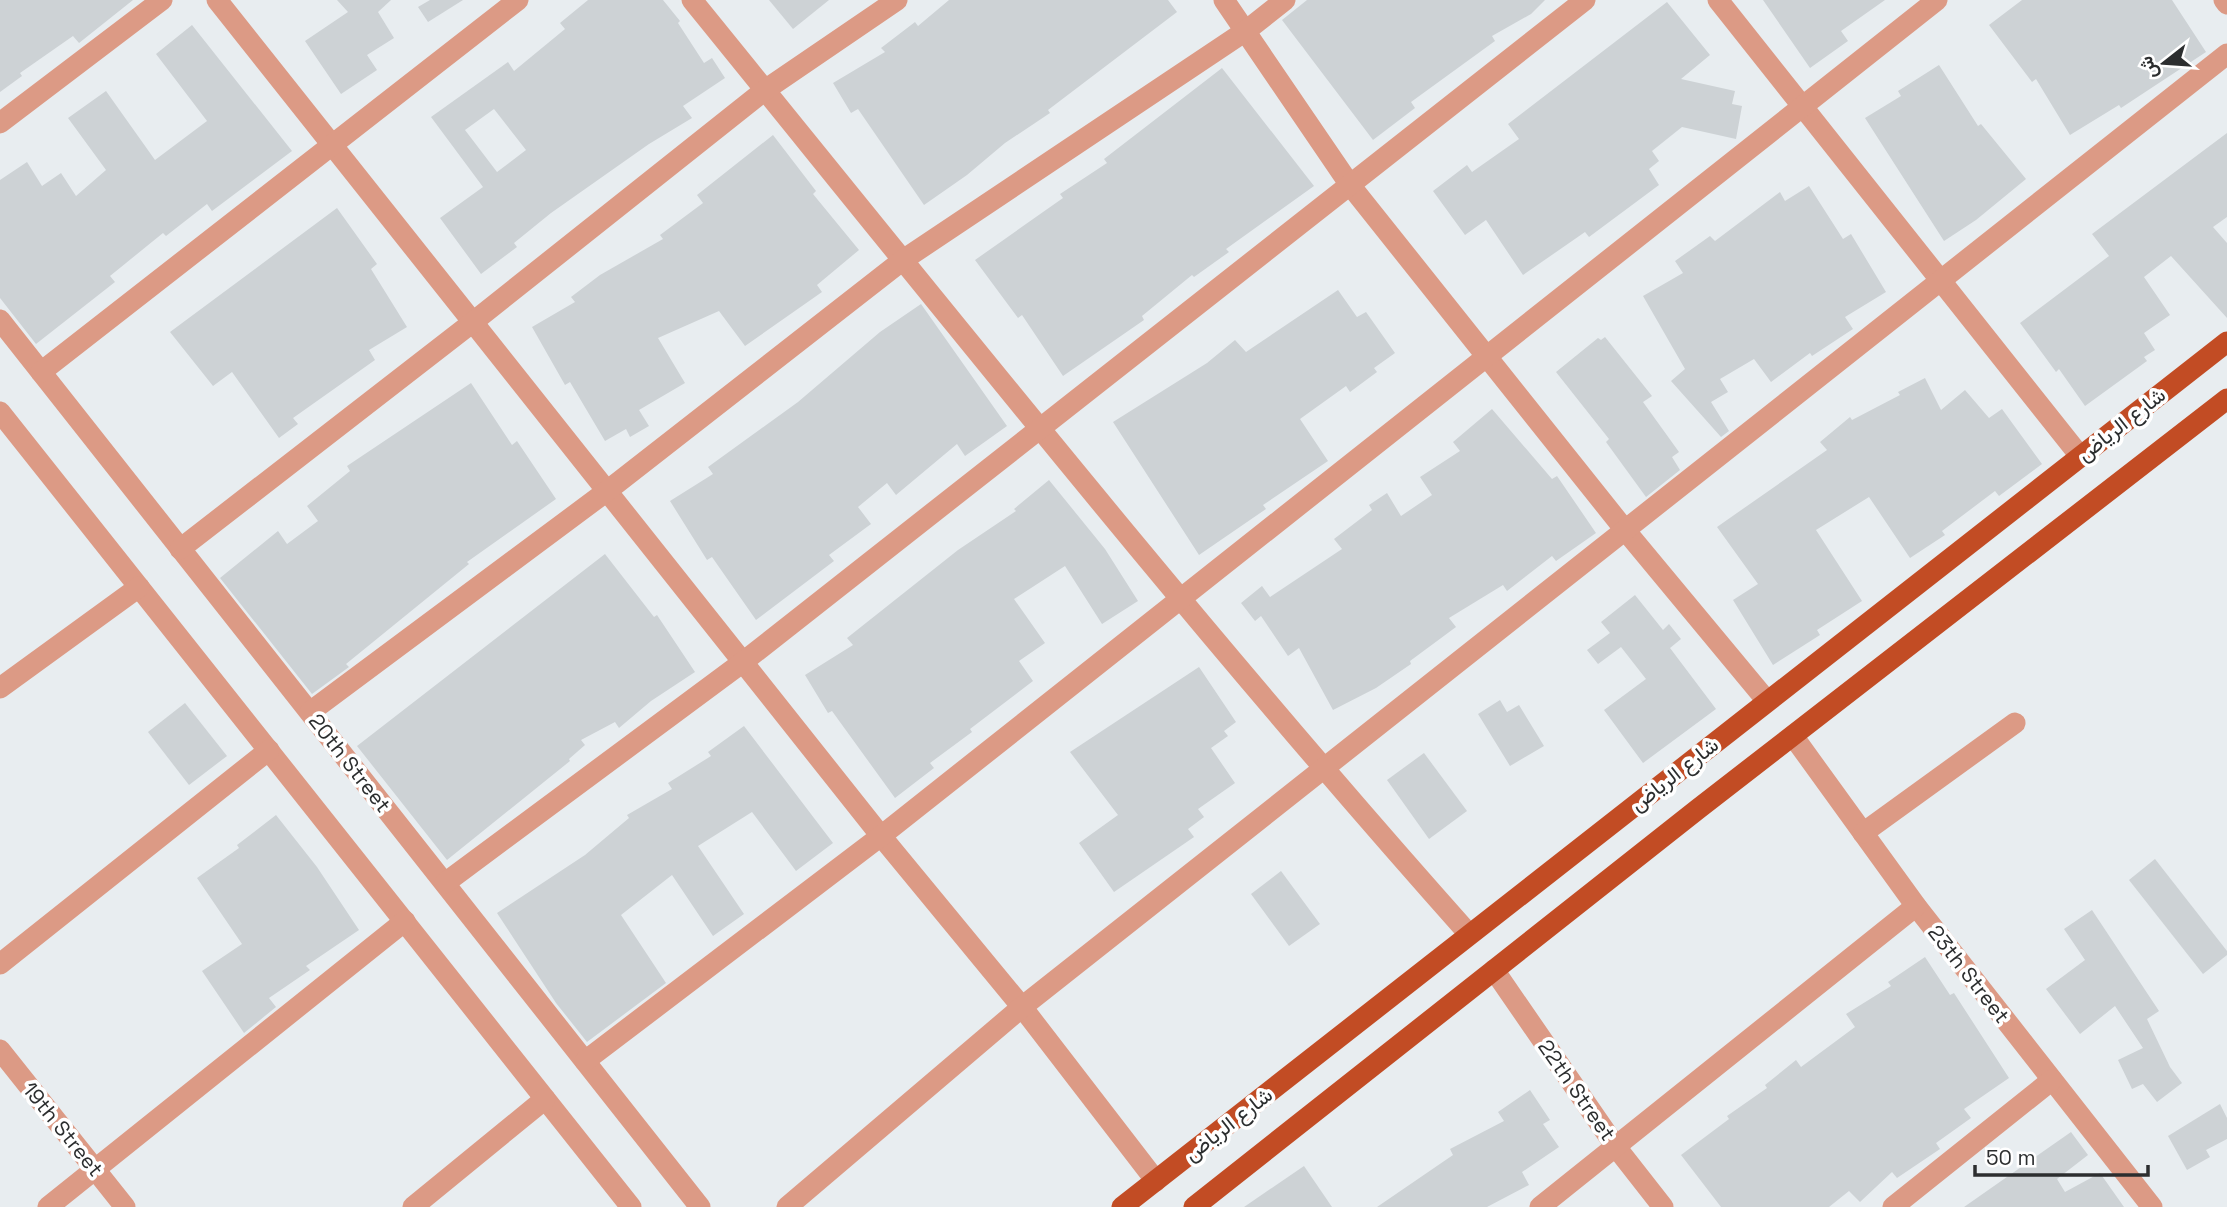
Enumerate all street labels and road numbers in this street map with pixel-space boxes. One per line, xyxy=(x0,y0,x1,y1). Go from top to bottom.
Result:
street label: شارع الرياض xyxy=(2071,381,2171,468)
street label: 20th Street xyxy=(303,708,397,818)
street label: شارع الرياض xyxy=(1624,731,1724,818)
street label: 23th Street xyxy=(1922,919,2016,1029)
street label: 22th Street xyxy=(1532,1034,1622,1146)
street label: 19th Street xyxy=(17,1076,109,1182)
street label: شارع الرياض xyxy=(1178,1081,1278,1168)

